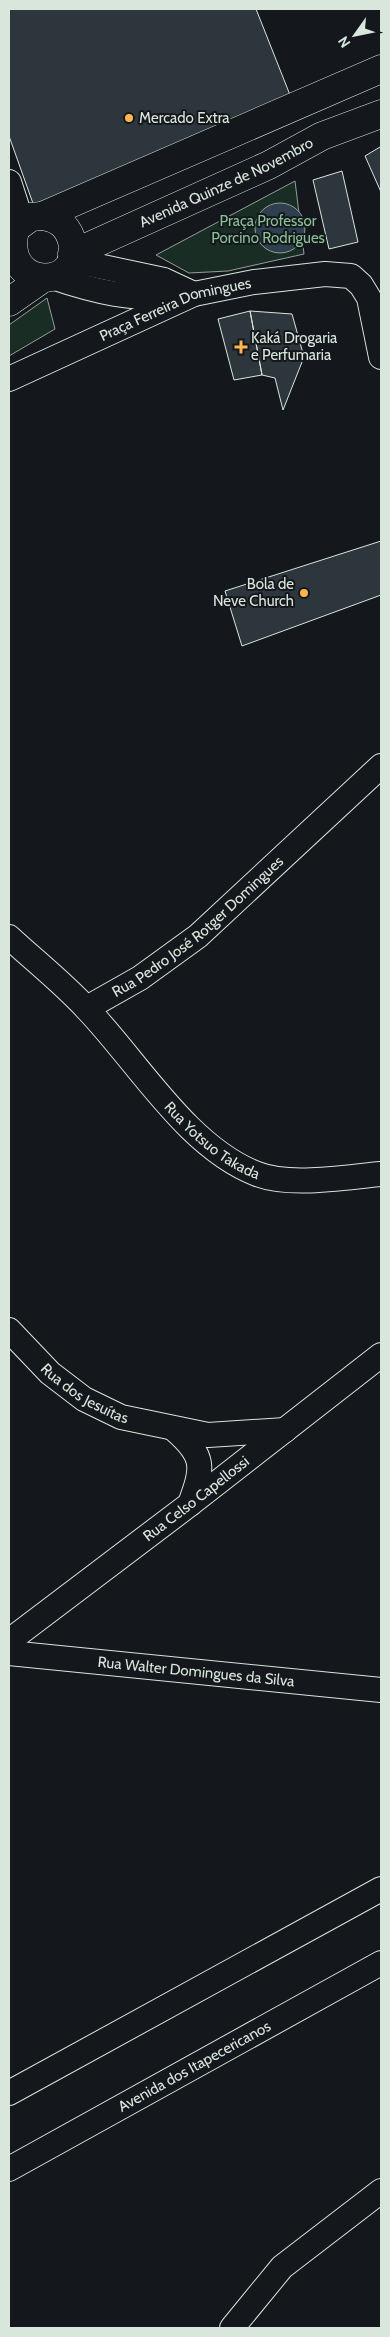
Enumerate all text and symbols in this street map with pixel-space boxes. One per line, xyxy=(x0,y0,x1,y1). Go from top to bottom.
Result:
north arrow xyxy=(330,10,380,60)
text: N xyxy=(334,33,354,51)
place label: Mercado Extra xyxy=(139,109,230,127)
marker: Mercado Extra xyxy=(123,112,135,124)
street label: Avenida Quinze de Novembro xyxy=(137,134,316,231)
park label: Praça Professor Porcino Rodrigues xyxy=(211,212,325,247)
street label: Praça Ferreira Domingues xyxy=(97,274,253,345)
place label: Kaká Drogaria e Perfumaria xyxy=(251,329,338,364)
marker: Kaká Drogaria e Perfumaria xyxy=(235,341,247,353)
place label: Bola de Neve Church xyxy=(213,575,294,610)
marker: Bola de Neve Church xyxy=(298,587,310,599)
street label: Rua Pedro José Rotger Domingues xyxy=(109,852,287,1001)
street label: Rua Yotsuo Takada xyxy=(161,1098,263,1183)
street label: Rua dos Jesuítas xyxy=(37,1360,130,1427)
street label: Rua Celso Capellossi xyxy=(140,1452,253,1545)
street label: Rua Walter Domingues da Silva xyxy=(97,1653,296,1690)
street label: Avenida dos Itapecericanos xyxy=(115,2017,274,2116)

